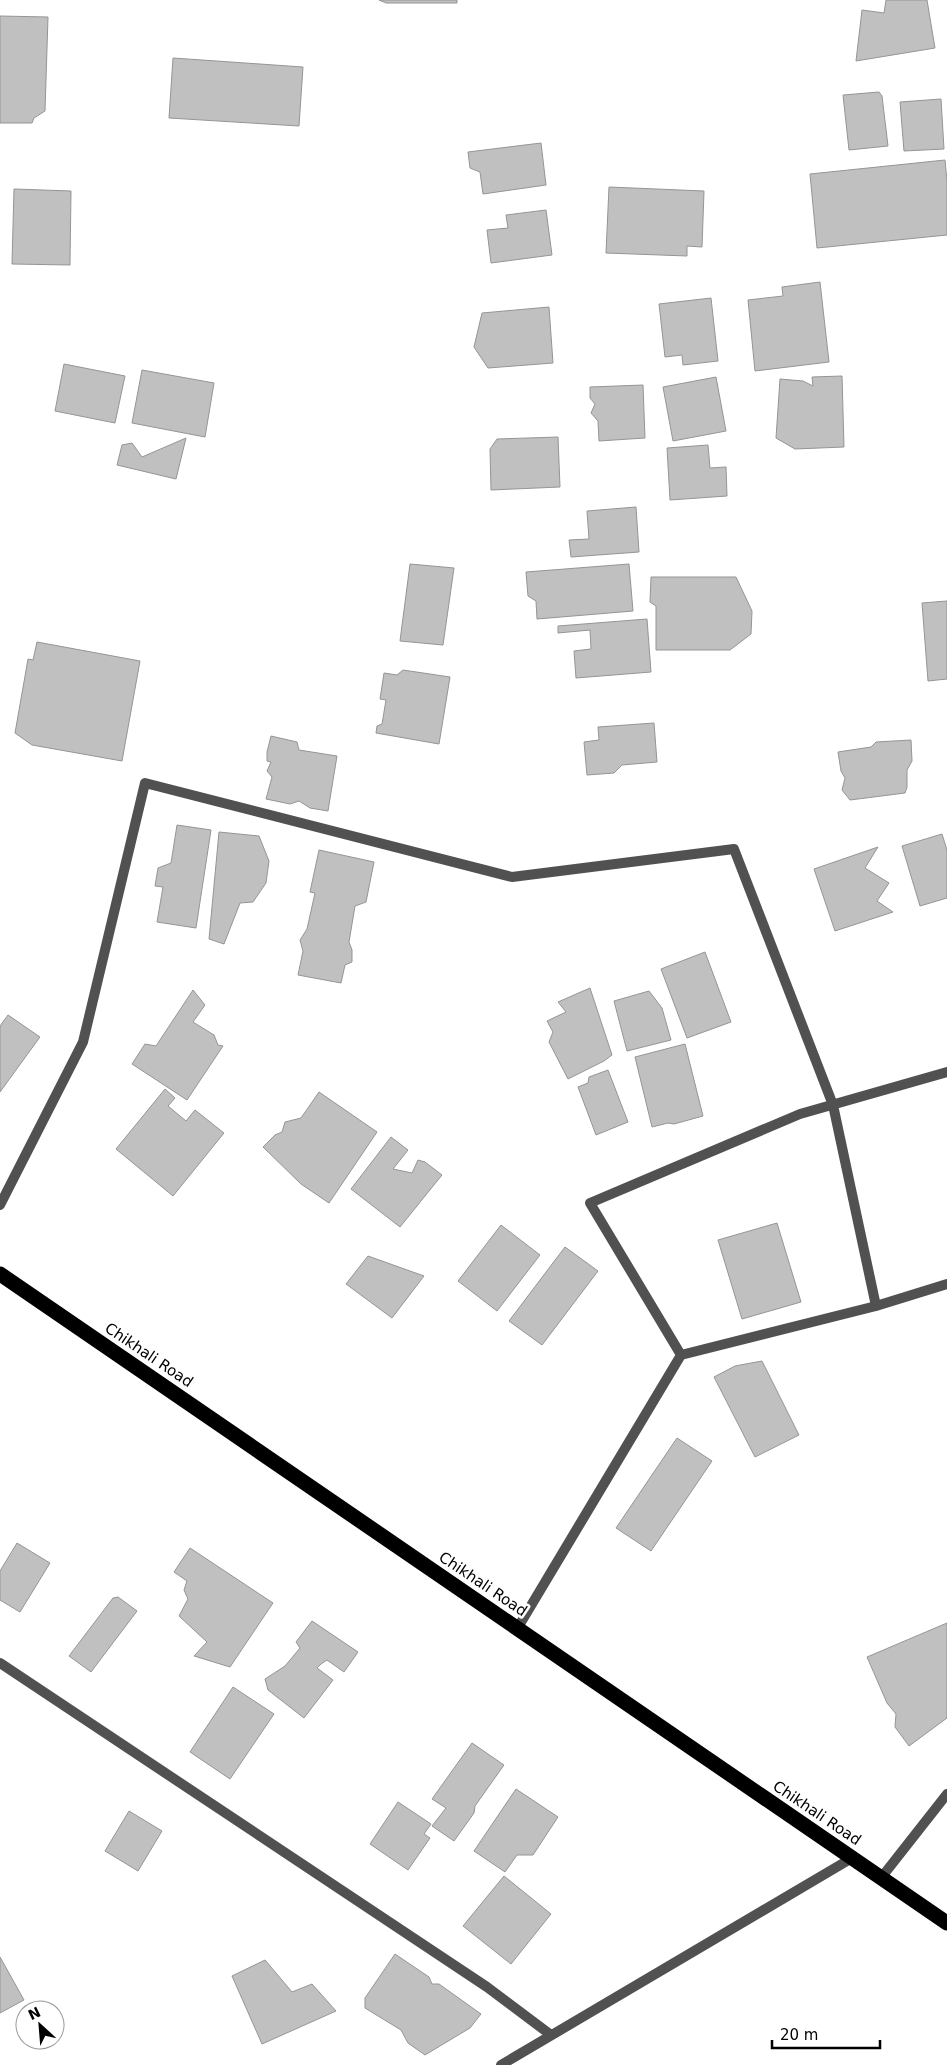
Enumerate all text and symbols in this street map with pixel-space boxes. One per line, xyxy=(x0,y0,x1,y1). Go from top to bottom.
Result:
street label: Chikhali Road xyxy=(102,1319,196,1391)
street label: Chikhali Road xyxy=(436,1548,530,1620)
street label: Chikhali Road xyxy=(770,1777,864,1849)
north arrow xyxy=(15,2000,65,2050)
text: N xyxy=(26,2004,43,2023)
scale bar xyxy=(772,2018,880,2050)
text: 20 m xyxy=(780,2026,818,2044)

